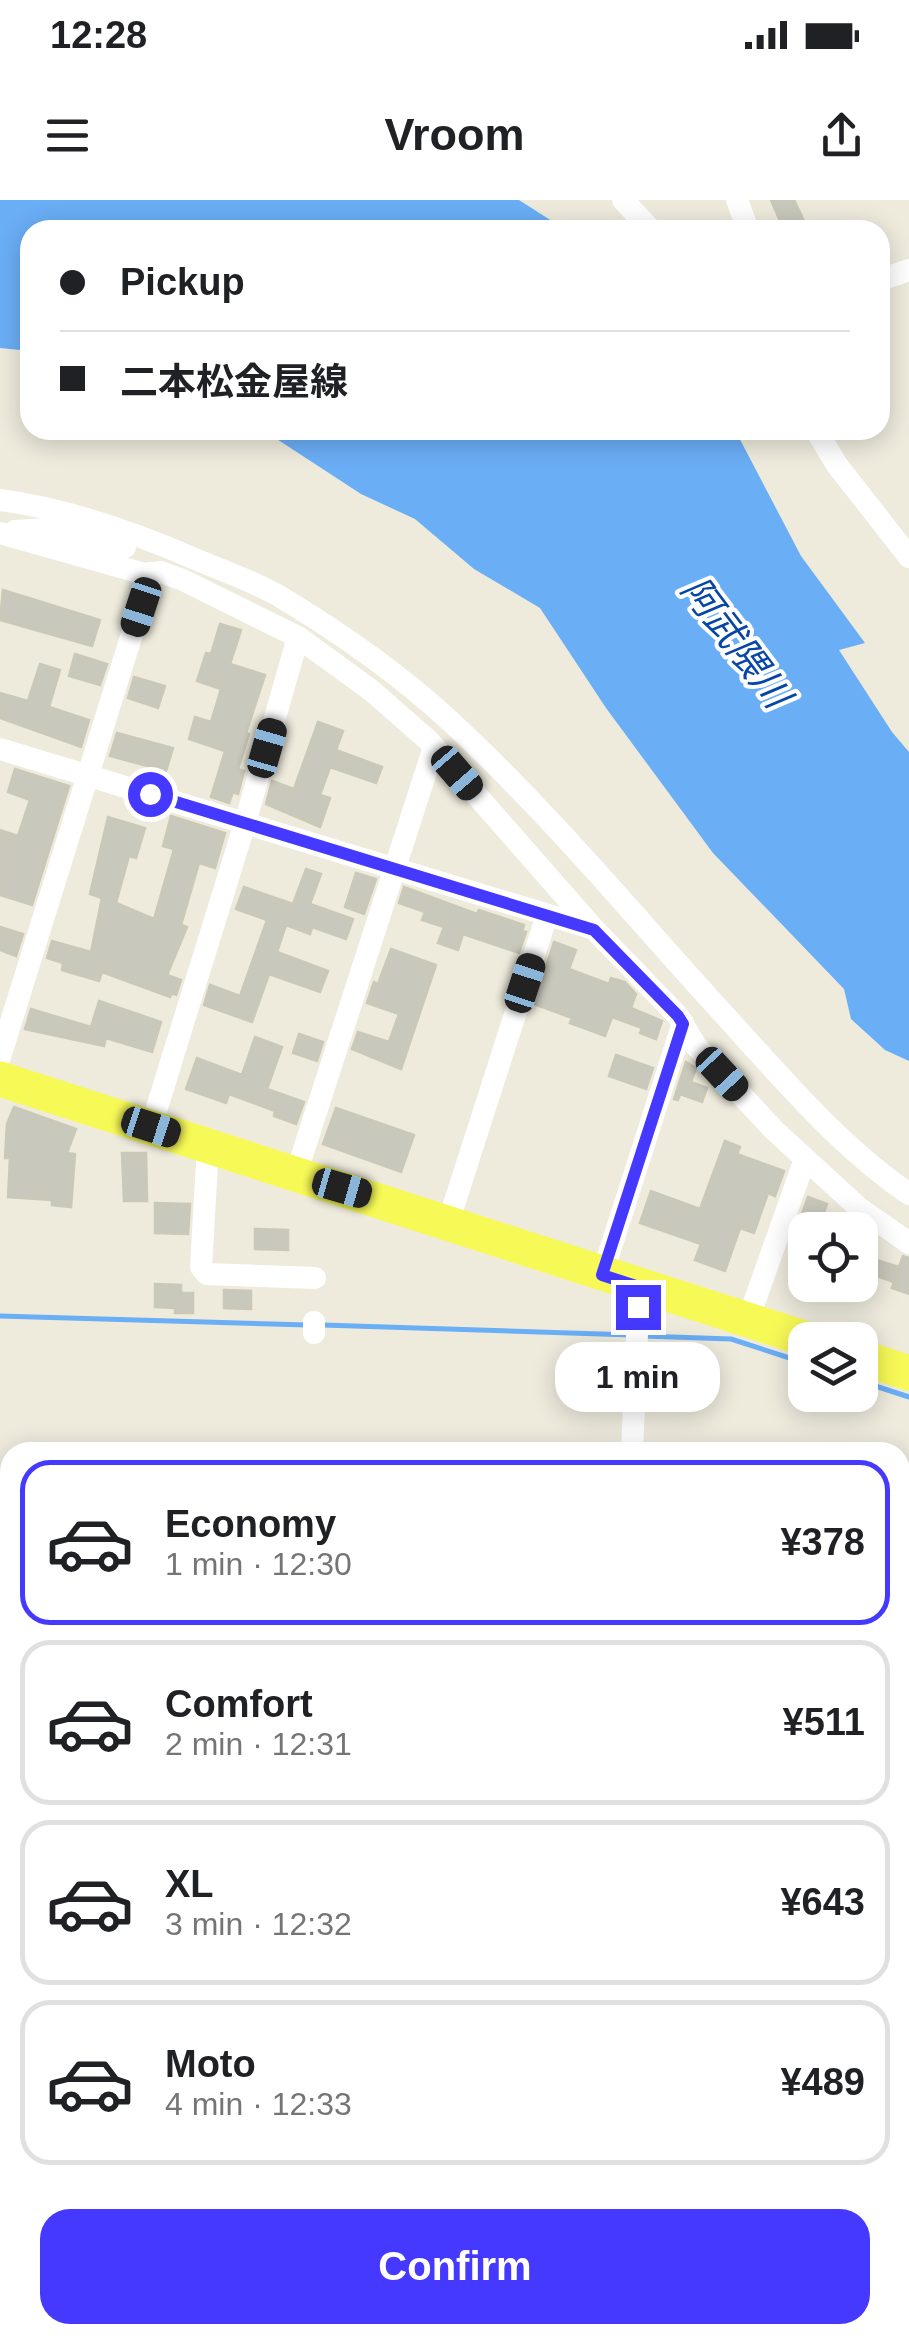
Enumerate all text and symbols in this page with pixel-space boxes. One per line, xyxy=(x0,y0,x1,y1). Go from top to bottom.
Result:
text: 12:28 xyxy=(50,14,147,56)
icon: menu xyxy=(40,108,95,163)
icon: share xyxy=(814,108,869,163)
text: Vroom xyxy=(384,109,525,160)
text: Pickup xyxy=(120,261,245,303)
text: 二本松金屋線 xyxy=(120,361,348,403)
water label: 阿武隈川 xyxy=(673,569,801,719)
car xyxy=(117,574,165,640)
car xyxy=(244,715,290,781)
car xyxy=(426,741,488,805)
route start xyxy=(128,772,173,817)
car xyxy=(501,950,549,1016)
car xyxy=(691,1042,753,1106)
car xyxy=(118,1103,184,1151)
car xyxy=(309,1165,375,1211)
map controls xyxy=(788,1212,878,1412)
button: locate xyxy=(788,1212,878,1302)
route end xyxy=(616,1285,661,1330)
button: layers xyxy=(788,1322,878,1412)
callout: 1 min xyxy=(556,1342,720,1412)
text: 1 min xyxy=(596,1359,679,1395)
icon: car xyxy=(45,1498,135,1588)
text: Economy xyxy=(165,1503,336,1545)
text: ¥378 xyxy=(780,1521,865,1563)
text: 1 min · 12:30 xyxy=(165,1546,352,1582)
icon: car xyxy=(45,1678,135,1768)
text: Comfort xyxy=(165,1683,313,1725)
text: ¥511 xyxy=(783,1701,865,1743)
text: 2 min · 12:31 xyxy=(165,1726,352,1762)
icon: car xyxy=(45,1858,135,1948)
text: XL xyxy=(165,1863,214,1905)
text: ¥643 xyxy=(780,1881,865,1923)
text: 3 min · 12:32 xyxy=(165,1906,352,1942)
icon: car xyxy=(45,2038,135,2128)
text: Moto xyxy=(165,2043,256,2085)
text: ¥489 xyxy=(780,2061,865,2103)
text: 4 min · 12:33 xyxy=(165,2086,352,2122)
button: Confirm xyxy=(40,2209,870,2324)

